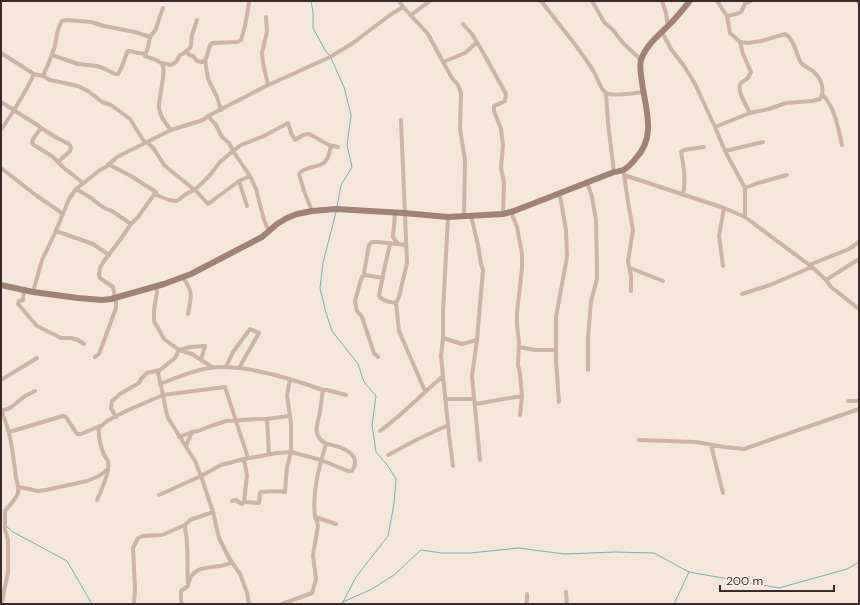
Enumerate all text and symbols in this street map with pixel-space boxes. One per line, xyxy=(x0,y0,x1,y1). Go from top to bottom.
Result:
scale bar xyxy=(720,567,834,593)
text: 200 m xyxy=(726,573,763,589)

